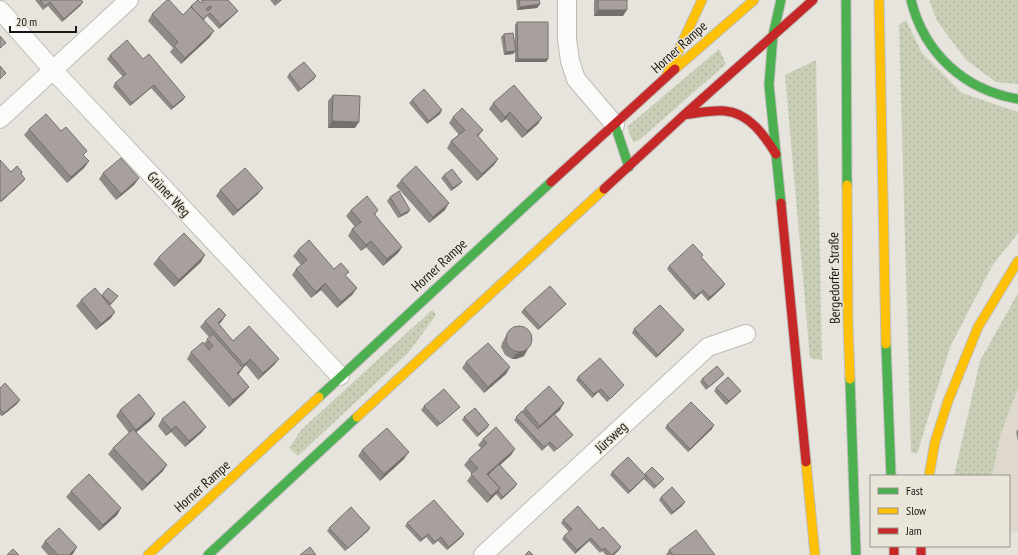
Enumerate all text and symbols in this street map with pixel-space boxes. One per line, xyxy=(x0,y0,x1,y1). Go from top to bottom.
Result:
scale bar xyxy=(10,8,76,34)
text: 20 m xyxy=(16,14,37,29)
street label: Horner Rampe xyxy=(647,17,711,77)
street label: Grüner Weg xyxy=(143,167,195,221)
street label: Bergedorfer Straße xyxy=(824,232,844,324)
street label: Horner Rampe xyxy=(407,235,471,295)
street label: Jürsweg xyxy=(590,418,631,457)
street label: Horner Rampe xyxy=(170,456,234,516)
legend xyxy=(870,475,1010,547)
text: Fast xyxy=(906,483,924,498)
text: Slow xyxy=(906,503,927,518)
text: Jam xyxy=(905,523,922,538)

